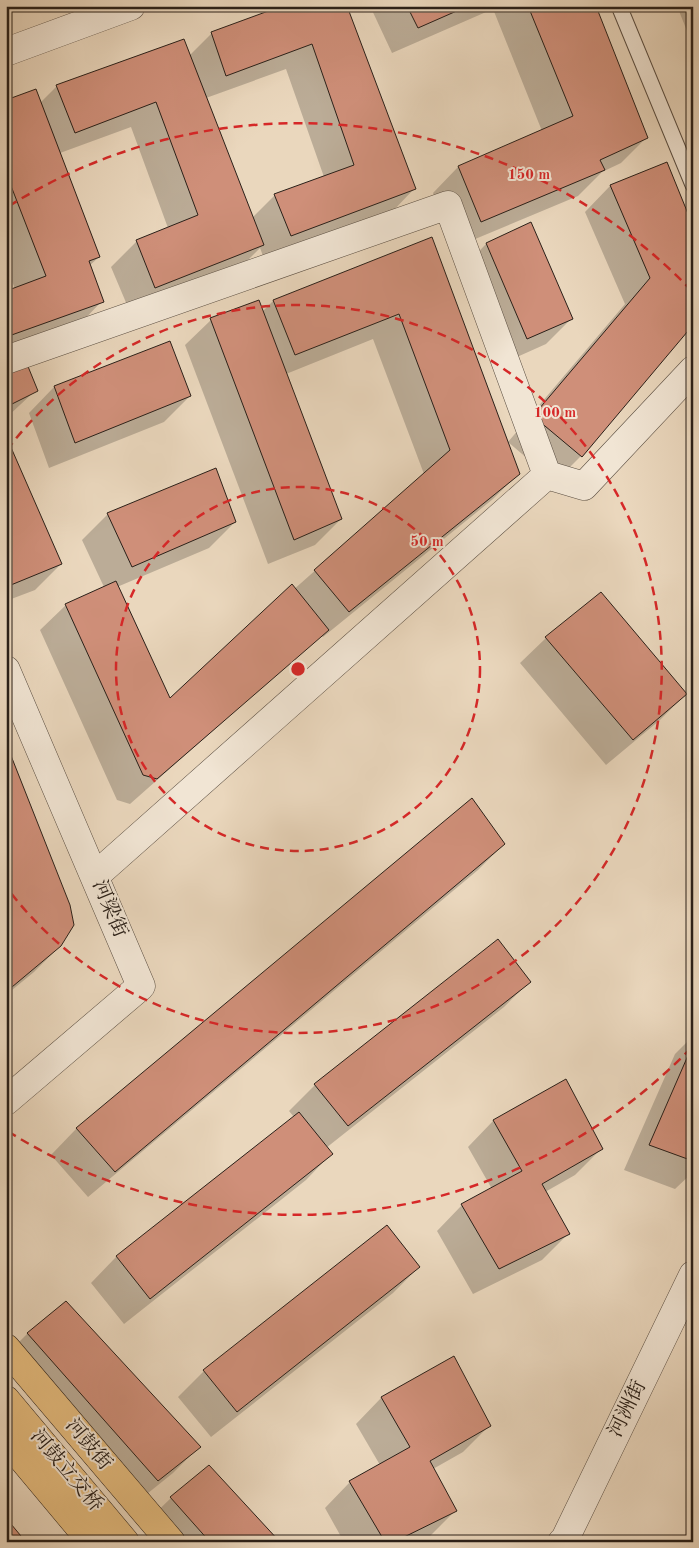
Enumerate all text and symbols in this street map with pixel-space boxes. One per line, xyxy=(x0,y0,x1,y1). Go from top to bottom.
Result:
text: 150 m xyxy=(508,168,550,183)
text: 100 m xyxy=(534,406,576,421)
text: 50 m xyxy=(410,535,444,550)
centre of rings xyxy=(289,660,307,678)
street label: 河梁街 xyxy=(88,877,132,941)
street label: 河洲街 xyxy=(604,1377,650,1440)
street label: 河鼓街 xyxy=(61,1414,116,1474)
street label: 河鼓立交桥 xyxy=(26,1425,107,1516)

